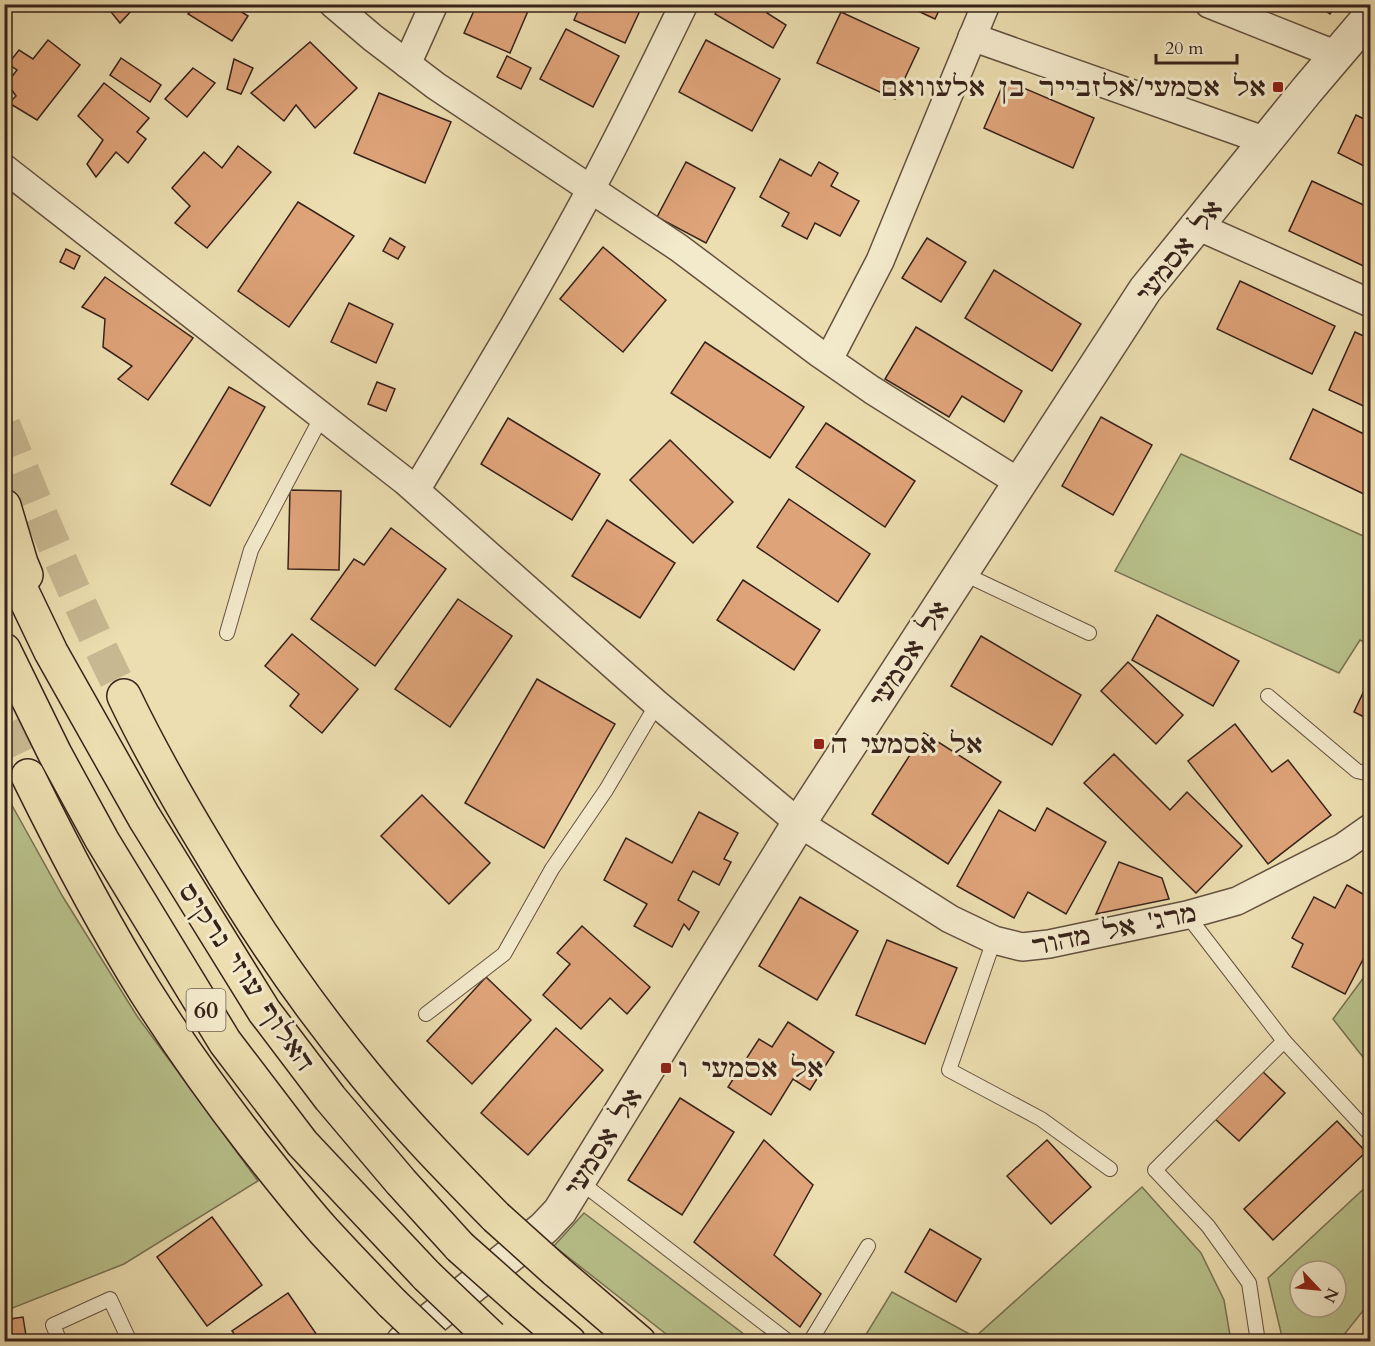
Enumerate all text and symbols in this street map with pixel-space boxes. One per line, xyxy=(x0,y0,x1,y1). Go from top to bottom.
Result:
scale bar xyxy=(1156,27,1237,65)
text: 20 m xyxy=(1165,36,1204,61)
place label: אל אסמעי/אלזבייר בן אלעוואם xyxy=(882,70,1266,105)
marker: אל אסמעי/אלזבייר בן אלעוואם xyxy=(1271,80,1285,94)
street label: אל אסמעי xyxy=(1128,192,1231,310)
street label: אל אסמעי xyxy=(861,593,957,715)
place label: אל אסמעי ה xyxy=(831,727,983,762)
marker: אל אסמעי ה xyxy=(812,737,826,751)
street label: האלוף עוזי נרקיס xyxy=(171,876,323,1078)
street label: מרג' אל מהור xyxy=(1028,895,1200,964)
road number: 60 xyxy=(186,989,226,1031)
place label: אל אסמעי ו xyxy=(678,1051,824,1086)
marker: אל אסמעי ו xyxy=(659,1061,673,1075)
street label: אל אסמעי xyxy=(556,1081,651,1203)
north arrow xyxy=(1288,1259,1348,1319)
text: N xyxy=(1318,1284,1344,1306)

